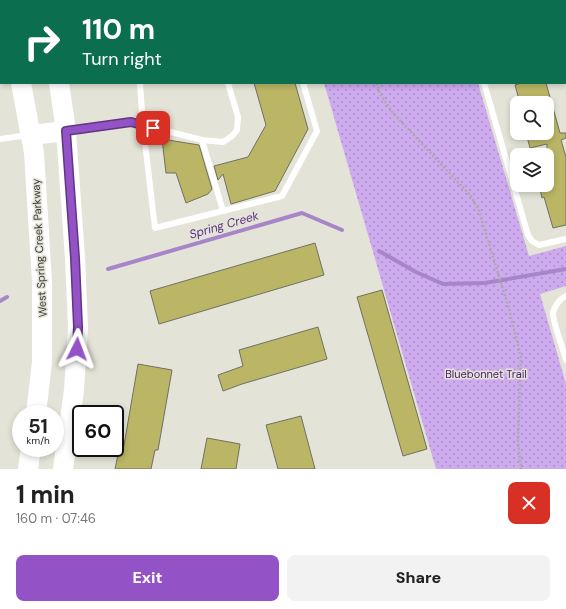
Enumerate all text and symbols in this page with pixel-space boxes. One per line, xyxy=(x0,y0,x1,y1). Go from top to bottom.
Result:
text: 110 m xyxy=(82,11,155,48)
icon: right xyxy=(16,16,68,68)
text: Turn right xyxy=(82,47,162,71)
map controls xyxy=(510,96,554,192)
button: search xyxy=(510,96,554,140)
pin xyxy=(136,111,170,145)
icon: arrive xyxy=(142,117,164,139)
button: layers xyxy=(510,148,554,192)
street label: West Spring Creek Parkway xyxy=(28,178,50,318)
water label: Spring Creek xyxy=(187,207,261,243)
position arrow xyxy=(56,328,98,370)
park label: Bluebonnet Trail xyxy=(445,367,527,381)
speed limit sign: 60 xyxy=(72,405,124,457)
text: 51 xyxy=(28,413,48,439)
text: km/h xyxy=(26,434,50,447)
text: 1 min xyxy=(16,479,75,510)
button: close xyxy=(508,482,550,524)
text: 160 m · 07:46 xyxy=(16,510,96,527)
button: Exit xyxy=(16,555,279,601)
button: Share xyxy=(287,555,550,601)

